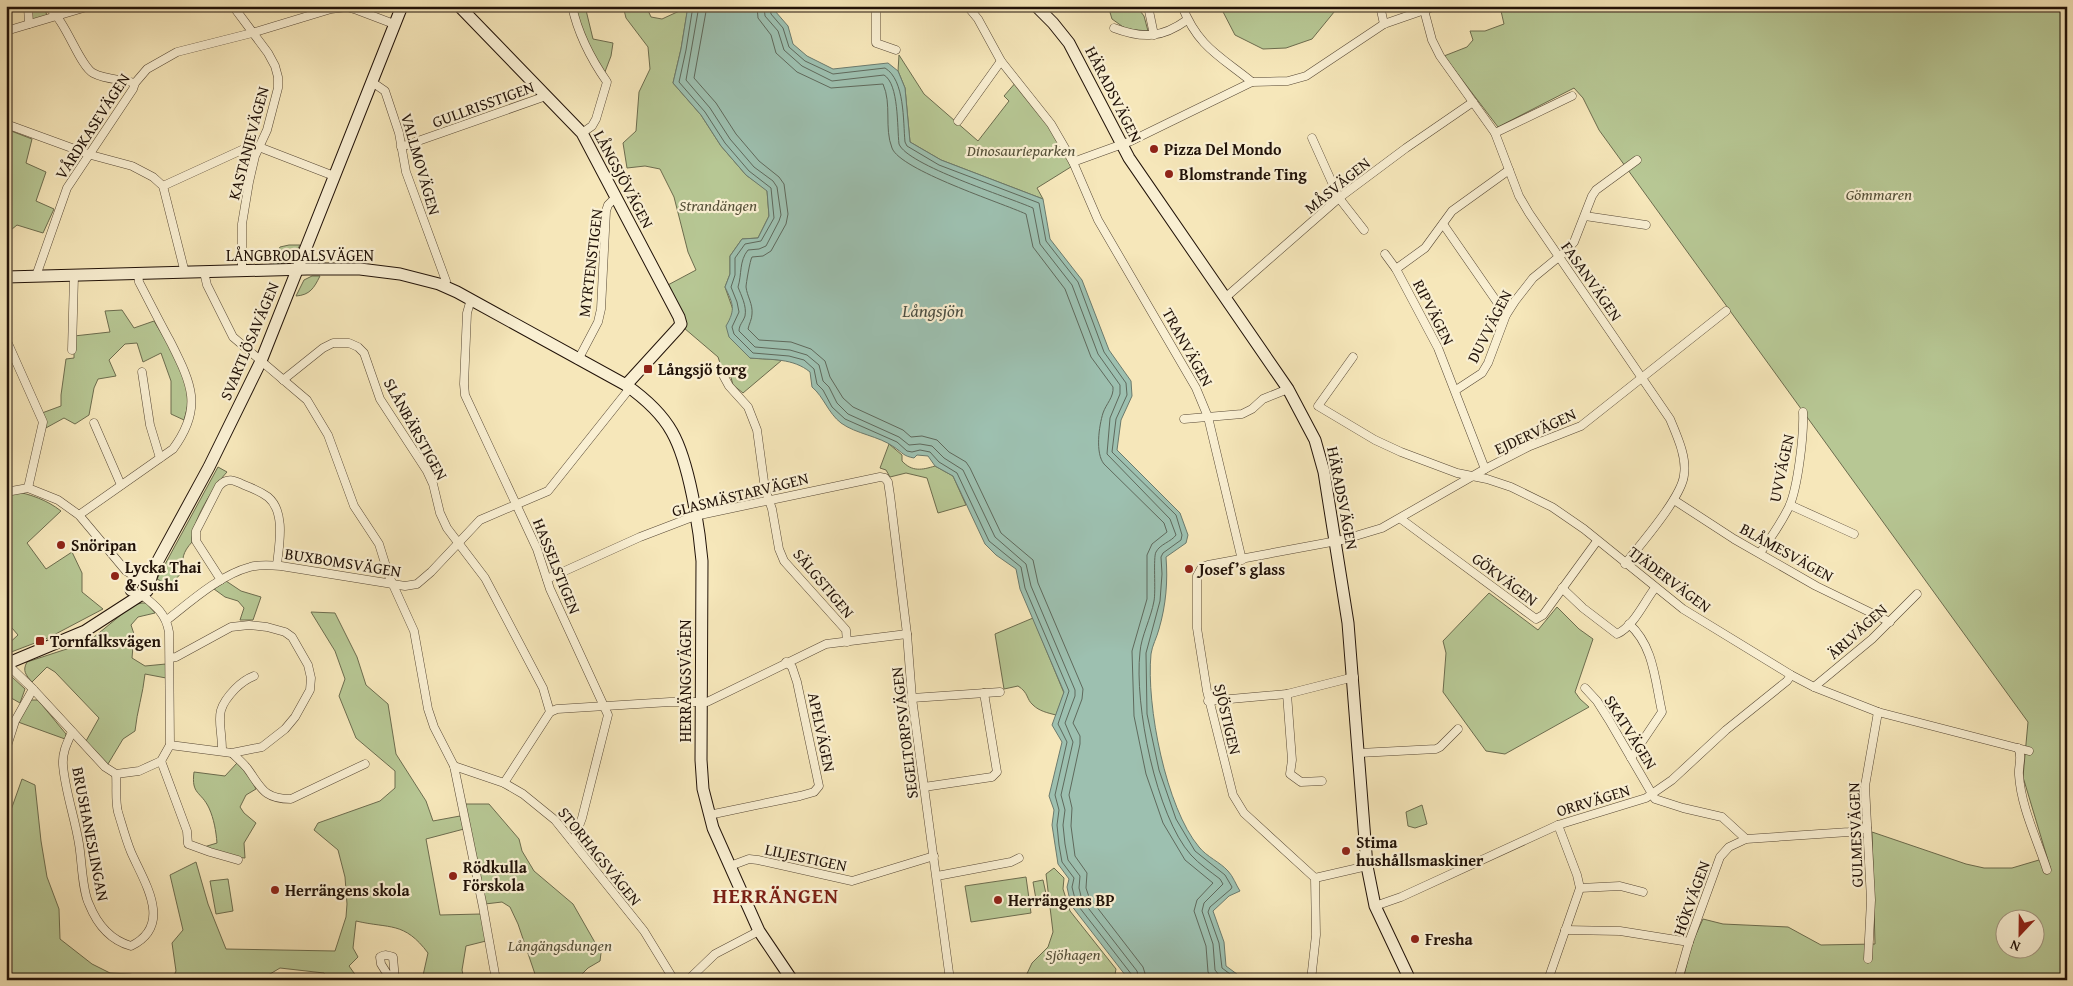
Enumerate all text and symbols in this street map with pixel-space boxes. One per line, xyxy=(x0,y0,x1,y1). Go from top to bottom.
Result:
street label: HÄRADSVÄGEN xyxy=(1079,42,1149,147)
street label: VÅRDKASEVÄGEN xyxy=(49,68,136,184)
street label: GULLRISSTIGEN xyxy=(429,74,538,134)
street label: KASTANJEVÄGEN xyxy=(221,83,275,202)
street label: VALLMOVÄGEN xyxy=(395,110,447,218)
street label: LÅNGSJÖVÄGEN xyxy=(588,126,660,233)
place label: Pizza Del Mondo xyxy=(1164,137,1282,161)
park label: Dinosaurieparken xyxy=(966,138,1075,162)
marker: Pizza Del Mondo xyxy=(1148,143,1160,155)
street label: MÅSVÄGEN xyxy=(1299,151,1376,219)
place label: Blomstrande Ting xyxy=(1179,162,1307,186)
marker: Blomstrande Ting xyxy=(1163,168,1175,180)
park label: Gömmaren xyxy=(1846,182,1912,206)
park label: Strandängen xyxy=(679,193,757,217)
street label: MYRTENSTIGEN xyxy=(571,207,609,318)
street label: FASANVÄGEN xyxy=(1556,236,1629,326)
street label: LÅNGBRODALSVÄGEN xyxy=(226,243,375,267)
street label: RIPVÄGEN xyxy=(1407,275,1461,350)
street label: SVARTLÖSAVÄGEN xyxy=(213,278,285,404)
street label: DUVVÄGEN xyxy=(1460,285,1518,367)
water label: Långsjön xyxy=(901,297,964,324)
street label: TRANVÄGEN xyxy=(1157,303,1220,391)
place label: Långsjö torg xyxy=(658,357,747,381)
marker: Långsjö torg xyxy=(642,363,654,375)
street label: SLÅNBÄRSTIGEN xyxy=(378,374,454,485)
street label: EJDERVÄGEN xyxy=(1490,401,1580,460)
street label: UVVÄGEN xyxy=(1762,431,1800,504)
street label: HÄRADSVÄGEN xyxy=(1321,444,1365,552)
street label: GLASMÄSTARVÄGEN xyxy=(669,465,811,523)
street label: HASSELSTIGEN xyxy=(527,514,587,618)
street label: BLÅMESVÄGEN xyxy=(1736,516,1839,588)
place label: Snöripan xyxy=(71,533,137,557)
marker: Snöripan xyxy=(55,539,67,551)
street label: TJÄDERVÄGEN xyxy=(1624,540,1717,618)
street label: BUXBOMSVÄGEN xyxy=(283,541,403,583)
street label: SÄLGSTIGEN xyxy=(788,543,861,623)
street label: GÖKVÄGEN xyxy=(1467,546,1543,612)
place label: Lycka Thai & Sushi xyxy=(125,555,202,597)
place label: Josef’s glass xyxy=(1196,557,1285,581)
marker: Josef’s glass xyxy=(1183,563,1195,575)
marker: Lycka Thai & Sushi xyxy=(109,570,121,582)
street label: ÄRLVÄGEN xyxy=(1822,597,1893,664)
street label: HERRÄNGSVÄGEN xyxy=(673,619,697,742)
place label: Tornfalksvägen xyxy=(50,629,162,653)
marker: Tornfalksvägen xyxy=(34,635,46,647)
street label: SEGELTORPSVÄGEN xyxy=(884,665,924,800)
street label: SJÖSTIGEN xyxy=(1208,681,1248,757)
street label: APELVÄGEN xyxy=(802,690,842,775)
street label: SKATVÄGEN xyxy=(1599,690,1664,774)
street label: BRUSHANESLINGAN xyxy=(66,765,116,904)
street label: ORRVÄGEN xyxy=(1553,777,1633,823)
street label: GULMESVÄGEN xyxy=(1841,782,1869,888)
street label: STORHAGSVÄGEN xyxy=(553,801,648,911)
place label: Stima hushållsmaskiner xyxy=(1356,830,1484,872)
street label: LILJESTIGEN xyxy=(763,837,850,878)
marker: Stima hushållsmaskiner xyxy=(1340,845,1352,857)
place label: Rödkulla Förskola xyxy=(463,855,528,897)
street label: HÖKVÄGEN xyxy=(1666,857,1716,939)
marker: Rödkulla Förskola xyxy=(447,870,459,882)
place label: Herrängens skola xyxy=(285,878,411,902)
district label: HERRÄNGEN xyxy=(713,880,839,911)
marker: Herrängens skola xyxy=(269,884,281,896)
place label: Herrängens BP xyxy=(1008,888,1115,912)
marker: Herrängens BP xyxy=(992,894,1004,906)
north arrow xyxy=(1996,908,2046,958)
place label: Fresha xyxy=(1425,927,1474,951)
park label: Långängsdungen xyxy=(507,933,612,957)
marker: Fresha xyxy=(1409,933,1421,945)
text: N xyxy=(2006,935,2023,957)
park label: Sjöhagen xyxy=(1045,942,1101,966)

